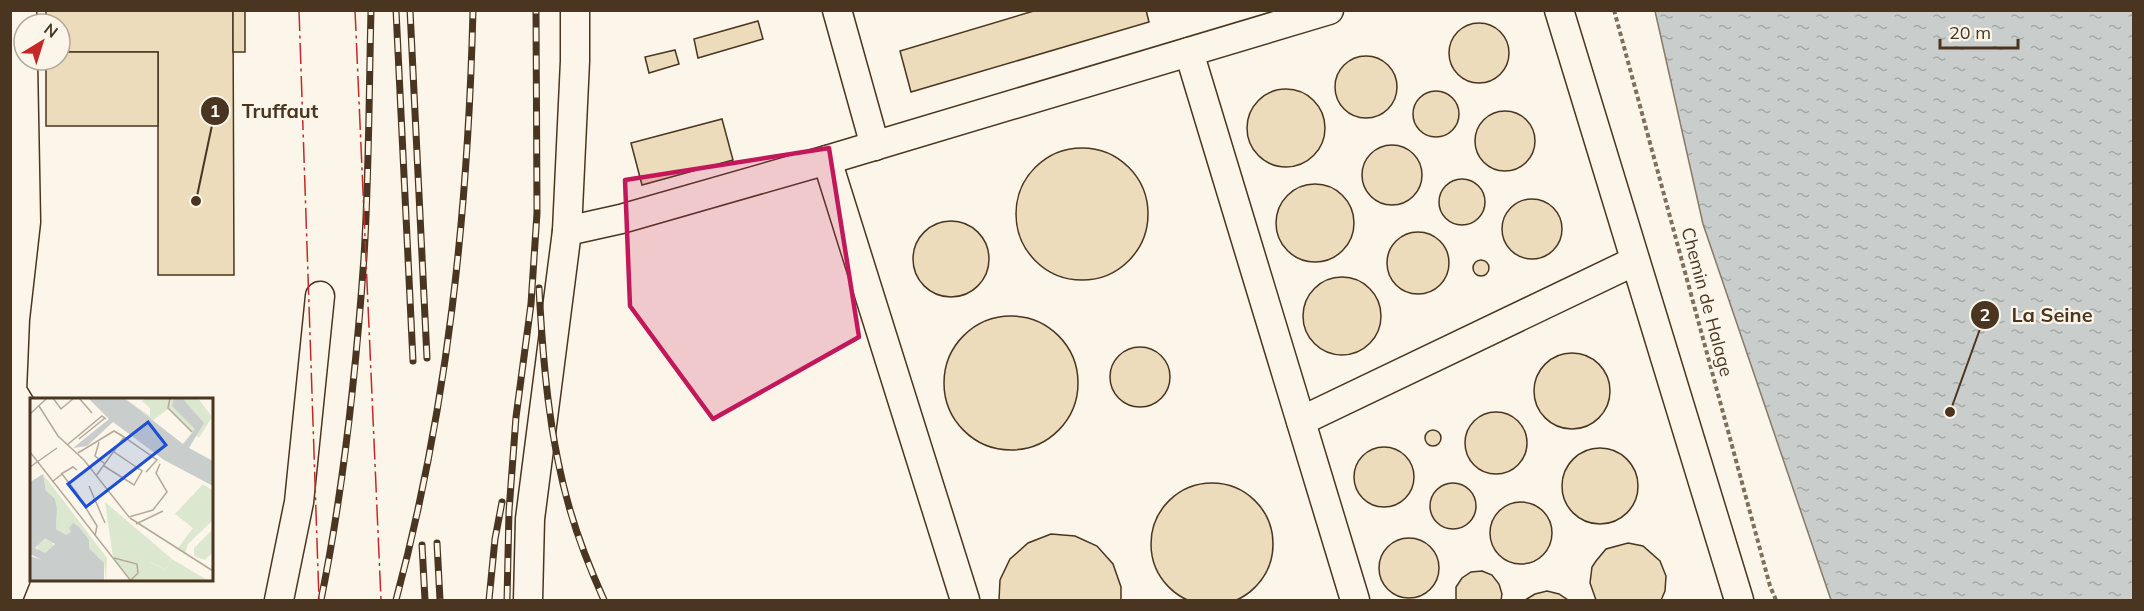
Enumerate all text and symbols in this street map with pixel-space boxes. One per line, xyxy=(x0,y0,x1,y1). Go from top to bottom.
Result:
north arrow xyxy=(12,12,72,72)
scale bar xyxy=(1940,12,2018,50)
text: N xyxy=(40,19,62,42)
text: 20 m xyxy=(1949,21,1991,44)
callout: Truffaut xyxy=(200,92,330,130)
text: Truffaut xyxy=(242,98,319,123)
text: 1 xyxy=(210,99,220,122)
street label: Chemin de Halage xyxy=(1676,225,1738,379)
callout: La Seine xyxy=(1970,296,2105,334)
text: La Seine xyxy=(2011,302,2093,327)
text: 2 xyxy=(1980,303,1990,326)
inset map xyxy=(30,398,213,581)

